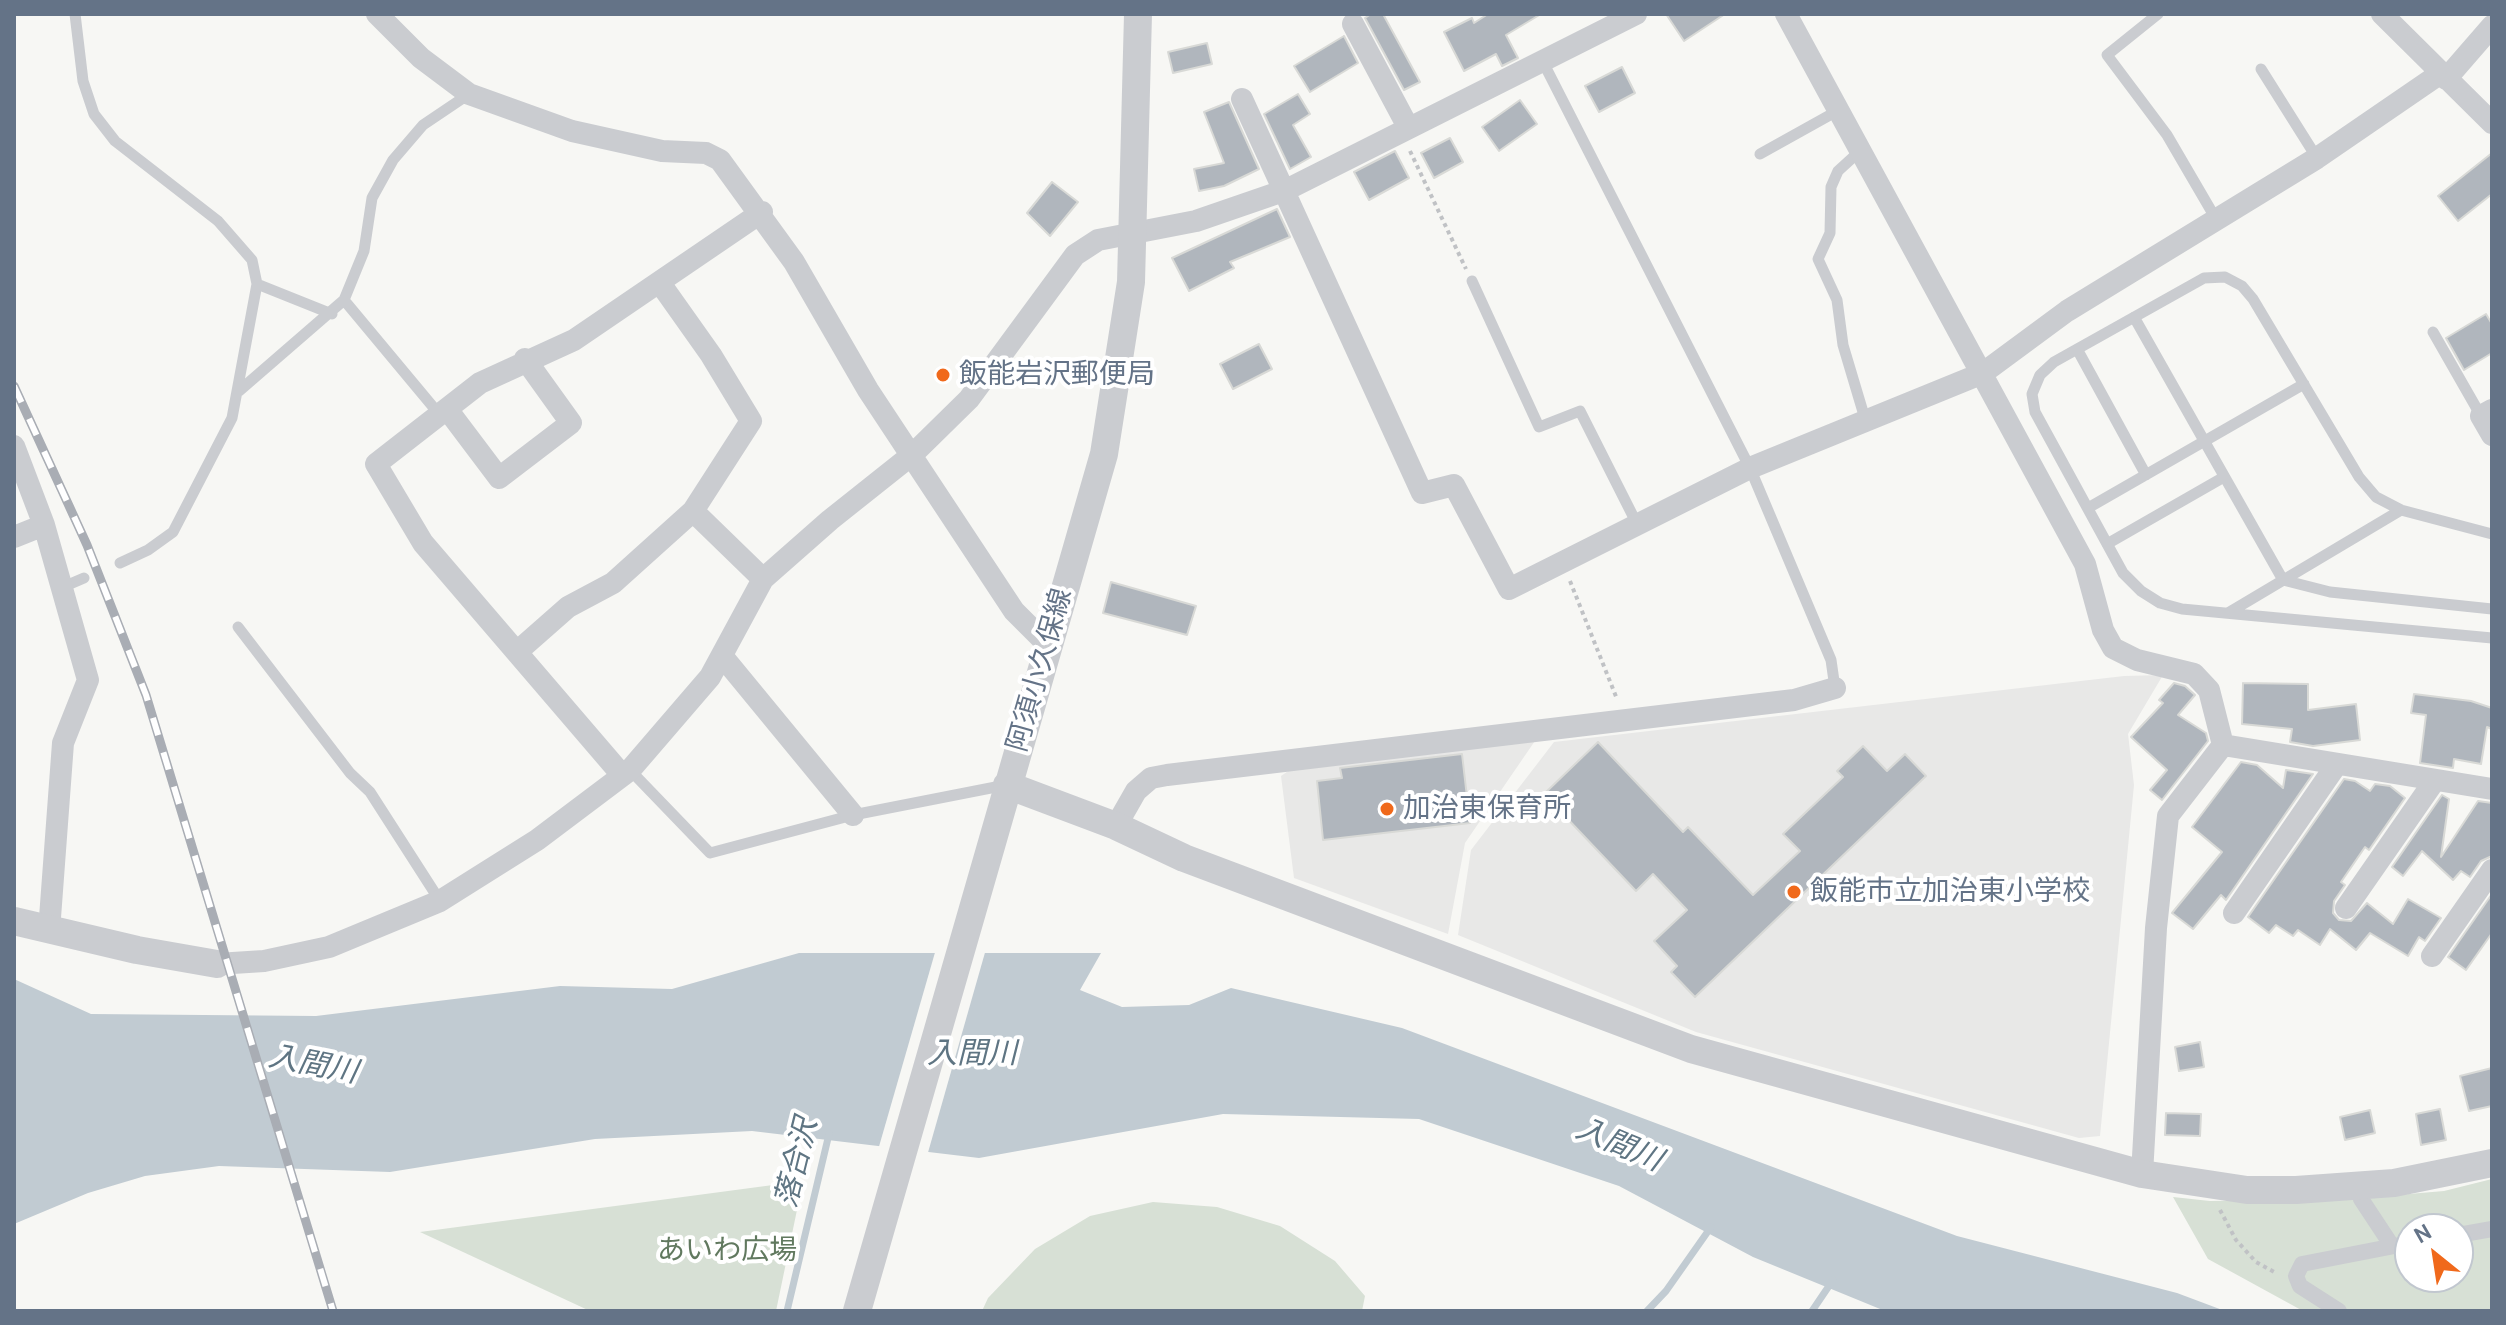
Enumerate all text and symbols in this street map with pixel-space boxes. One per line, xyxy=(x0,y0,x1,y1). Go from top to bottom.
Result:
place label: 飯能岩沢郵便局 xyxy=(959,358,1155,392)
marker: 飯能岩沢郵便局 xyxy=(934,366,952,384)
street label: 阿須小久保線 xyxy=(1001,585,1079,755)
place label: 加治東保育所 xyxy=(1403,792,1571,826)
marker: 加治東保育所 xyxy=(1378,800,1396,818)
place label: 飯能市立加治東小学校 xyxy=(1810,875,2090,909)
marker: 飯能市立加治東小学校 xyxy=(1785,883,1803,901)
water label: 入間川 xyxy=(927,1036,1017,1072)
water label: 入間川 xyxy=(265,1039,361,1091)
water label: 入間川 xyxy=(1571,1111,1667,1179)
water label: 落合沢 xyxy=(769,1115,825,1211)
north arrow xyxy=(2394,1213,2474,1293)
text: N xyxy=(2409,1218,2436,1249)
park label: あいわ広場 xyxy=(657,1234,797,1268)

